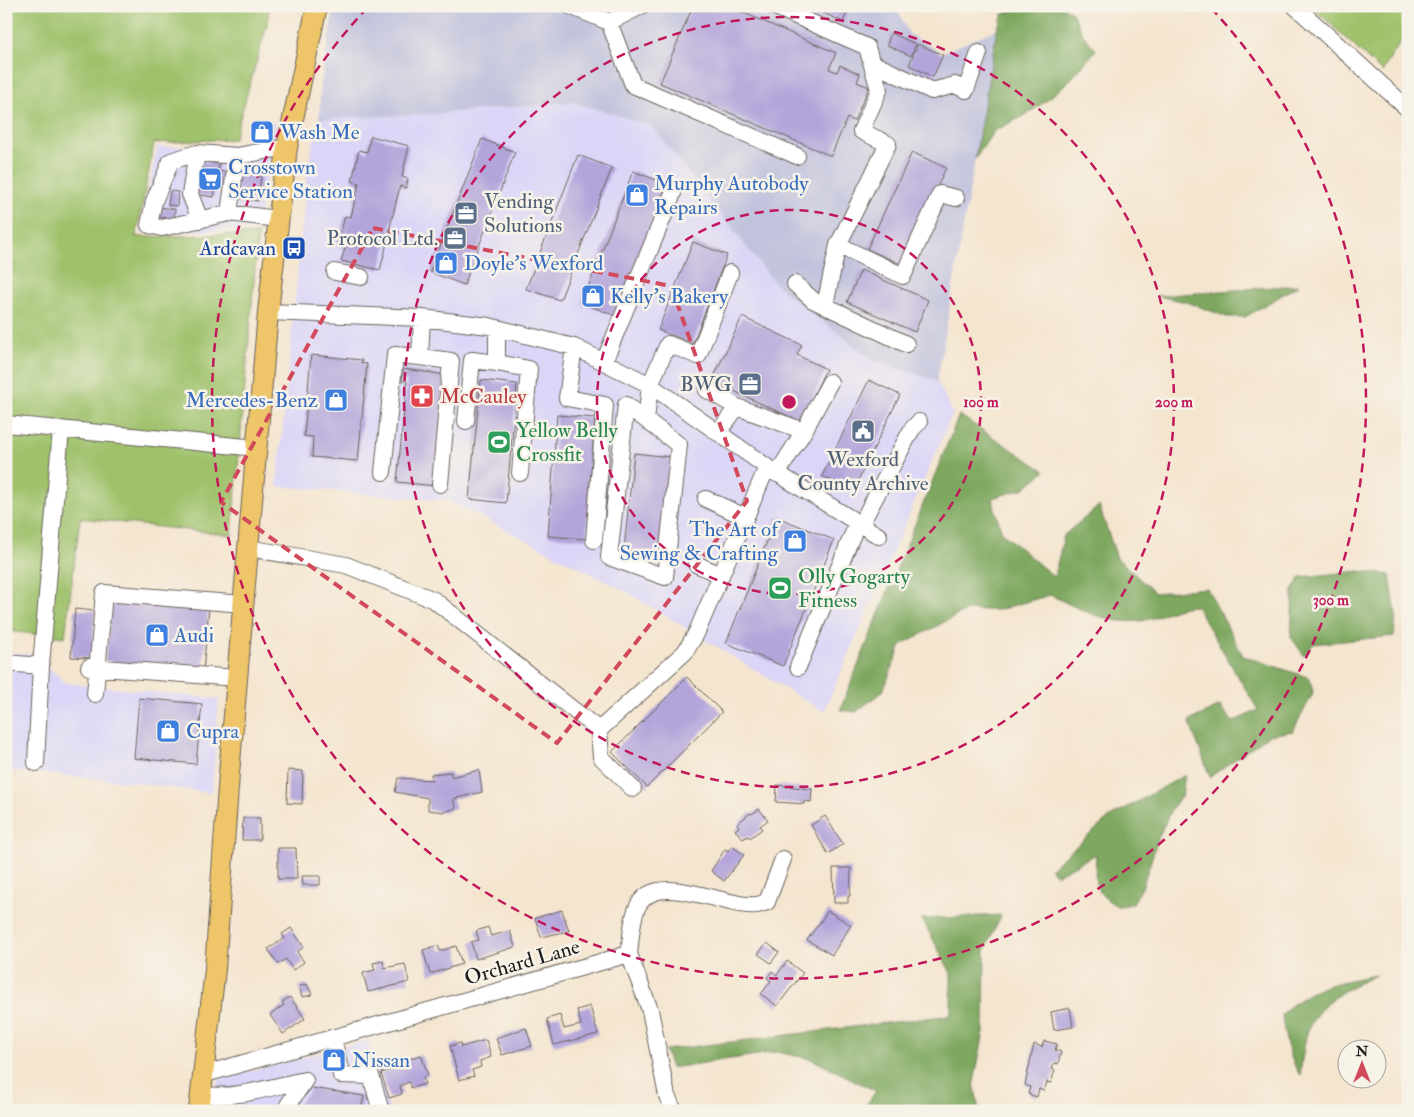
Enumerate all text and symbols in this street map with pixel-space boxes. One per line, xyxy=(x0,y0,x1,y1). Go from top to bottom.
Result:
shop icon: Wash Me xyxy=(249,119,275,145)
place label: Wash Me xyxy=(279,119,360,146)
place label: Crosstown Service Station xyxy=(228,154,353,205)
supermarket icon: Crosstown Service Station xyxy=(197,166,223,192)
place label: Murphy Autobody Repairs xyxy=(654,170,809,221)
shop icon: Murphy Autobody Repairs xyxy=(624,182,650,208)
place label: Vending Solutions xyxy=(484,188,562,239)
office icon: Vending Solutions xyxy=(453,200,479,226)
place label: Protocol Ltd. xyxy=(327,225,438,252)
office icon: Protocol Ltd. xyxy=(442,225,468,251)
place label: Ardcavan xyxy=(198,235,276,262)
bus stop icon: Ardcavan xyxy=(281,235,307,261)
shop icon: Doyle's Wexford xyxy=(433,250,459,276)
place label: Doyle's Wexford xyxy=(464,250,604,277)
shop icon: Kelly's Bakery xyxy=(580,283,606,309)
place label: Kelly's Bakery xyxy=(610,283,729,310)
place label: BWG xyxy=(680,371,732,398)
office icon: BWG xyxy=(737,371,763,397)
pharmacy icon: McCauley xyxy=(409,383,435,409)
place label: McCauley xyxy=(440,383,527,410)
place label: Mercedes-Benz xyxy=(186,387,318,414)
shop icon: Mercedes-Benz xyxy=(323,387,349,413)
centre of rings xyxy=(780,393,798,411)
text: 100 m xyxy=(963,393,999,412)
text: 200 m xyxy=(1155,393,1193,412)
place label: Yellow Belly Crossfit xyxy=(516,417,618,468)
public building icon: Wexford County Archive xyxy=(850,418,876,444)
sports icon: Yellow Belly Crossfit xyxy=(486,429,512,455)
place label: Wexford County Archive xyxy=(797,446,929,497)
place label: The Art of Sewing & Crafting xyxy=(619,516,781,567)
shop icon: The Art of Sewing & Crafting xyxy=(782,528,808,554)
place label: Olly Gogarty Fitness xyxy=(798,563,911,614)
sports icon: Olly Gogarty Fitness xyxy=(767,575,793,601)
text: 300 m xyxy=(1313,591,1349,610)
shop icon: Audi xyxy=(144,622,170,648)
place label: Audi xyxy=(173,622,214,649)
shop icon: Cupra xyxy=(155,718,181,744)
place label: Cupra xyxy=(186,718,239,745)
street label: Orchard Lane xyxy=(461,933,583,992)
north arrow xyxy=(1336,1040,1386,1090)
text: N xyxy=(1355,1043,1369,1060)
shop icon: Nissan xyxy=(321,1047,347,1073)
place label: Nissan xyxy=(352,1047,410,1074)

